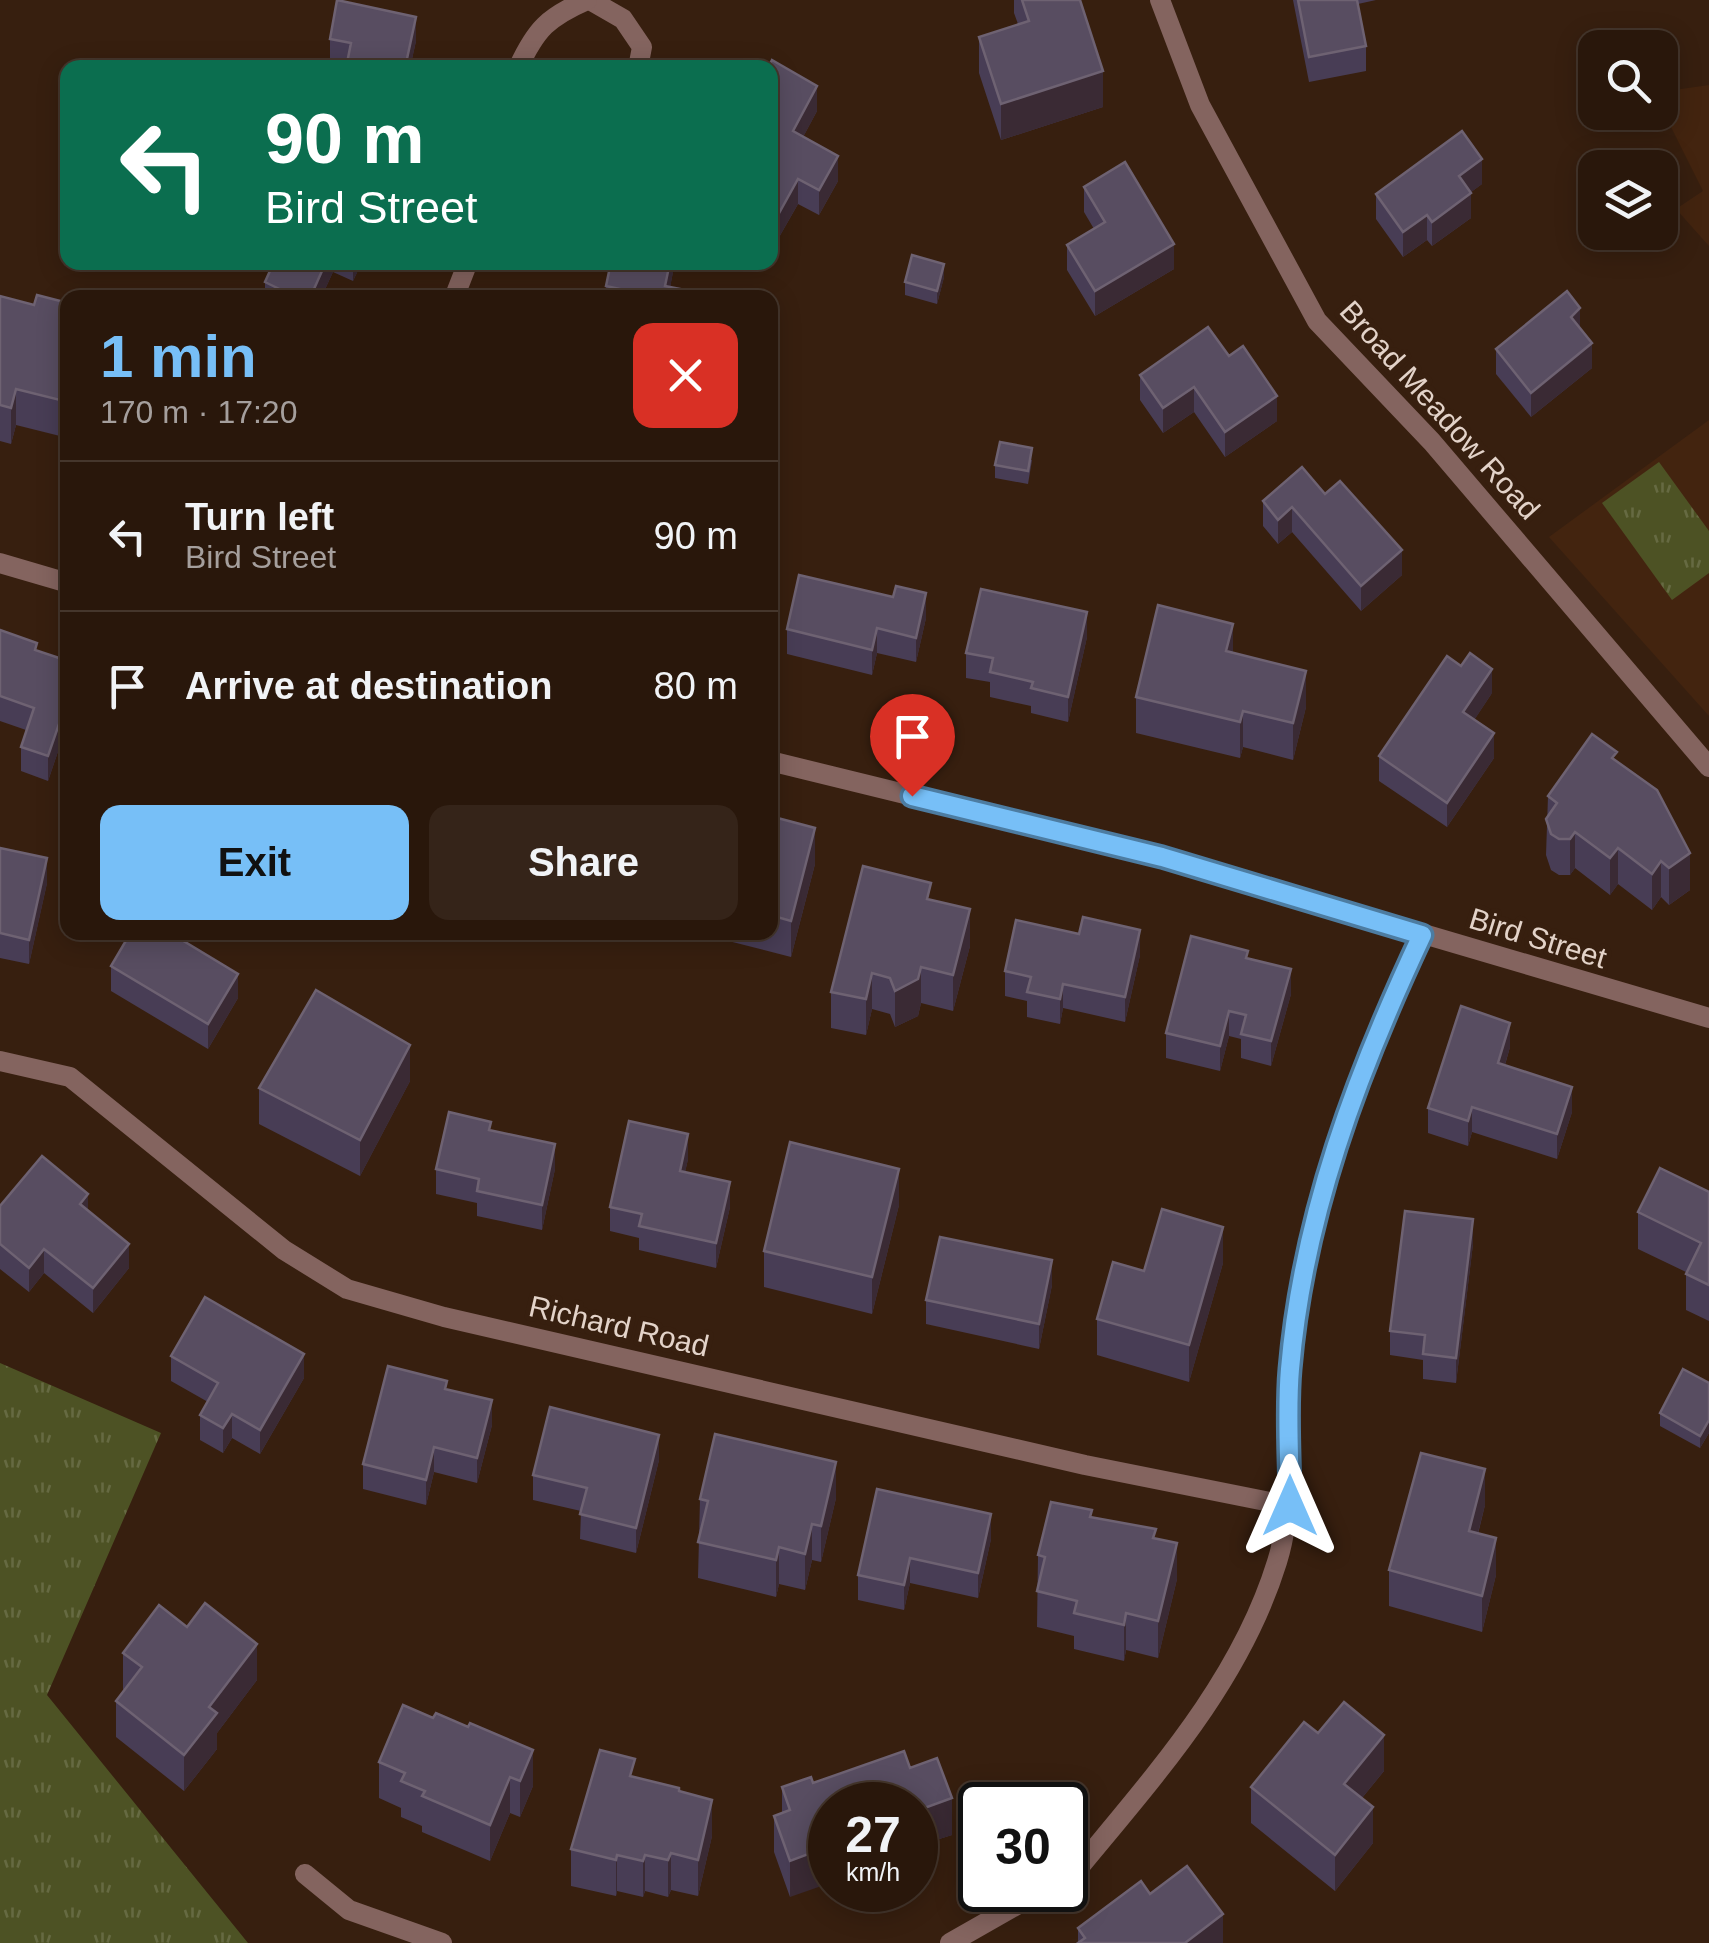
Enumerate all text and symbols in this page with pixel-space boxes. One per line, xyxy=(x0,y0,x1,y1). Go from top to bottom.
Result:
map controls xyxy=(1578,30,1678,250)
button: search xyxy=(1578,30,1678,130)
icon: left xyxy=(100,100,230,230)
text: 90 m xyxy=(265,100,425,178)
button: layers xyxy=(1578,150,1678,250)
text: Bird Street xyxy=(265,182,478,233)
street label: Broad Meadow Road xyxy=(1333,294,1547,526)
text: 1 min xyxy=(100,323,257,390)
button: close xyxy=(633,323,738,428)
text: 170 m · 17:20 xyxy=(100,394,297,430)
text: Turn left xyxy=(185,496,334,538)
icon: left xyxy=(100,509,155,564)
text: 90 m xyxy=(654,515,738,557)
text: Bird Street xyxy=(185,539,336,575)
icon: arrive xyxy=(100,659,155,714)
text: Arrive at destination xyxy=(185,665,552,707)
text: 80 m xyxy=(654,665,738,707)
pin xyxy=(870,694,955,797)
icon: arrive xyxy=(885,709,940,764)
button: Exit xyxy=(100,805,409,920)
button: Share xyxy=(429,805,738,920)
street label: Bird Street xyxy=(1465,902,1611,975)
street label: Richard Road xyxy=(526,1289,712,1363)
position arrow xyxy=(1238,1454,1342,1558)
speed limit sign: 30 xyxy=(958,1782,1088,1912)
text: 27 xyxy=(845,1807,901,1863)
text: km/h xyxy=(846,1858,900,1886)

